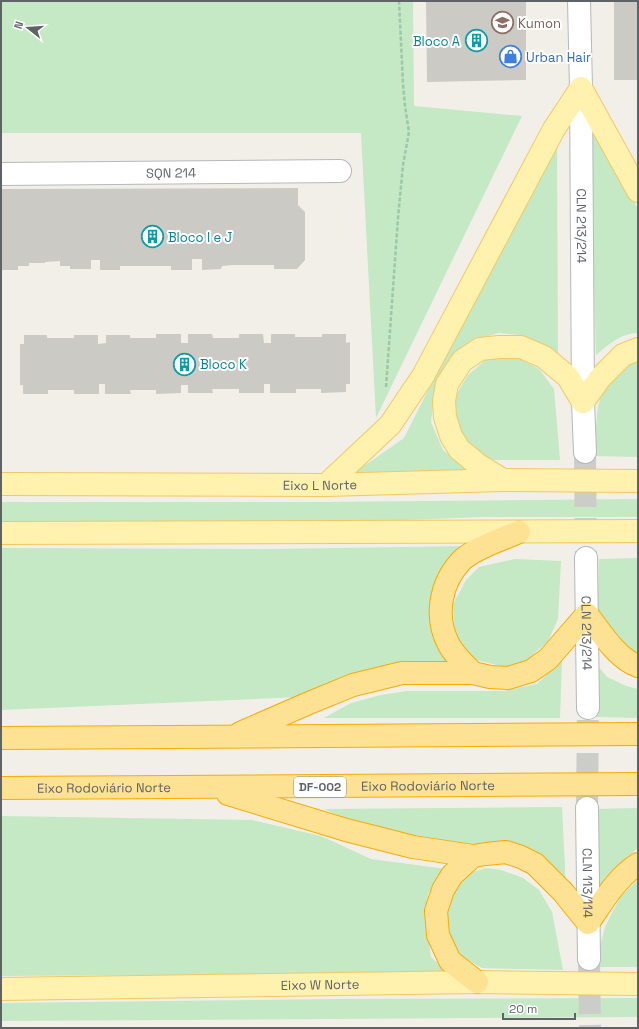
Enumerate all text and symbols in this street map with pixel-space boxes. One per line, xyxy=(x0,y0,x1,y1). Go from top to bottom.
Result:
north arrow xyxy=(8,8,48,48)
school or university icon: Kumon xyxy=(490,10,516,36)
place label: Kumon xyxy=(518,15,561,32)
text: N xyxy=(11,20,26,31)
building icon: Bloco A xyxy=(463,28,489,54)
place label: Bloco A xyxy=(413,33,460,50)
shop icon: Urban Hair xyxy=(497,44,523,70)
place label: Urban Hair xyxy=(526,49,591,66)
street label: SQN 214 xyxy=(146,164,196,181)
street label: CLN 213/214 xyxy=(573,189,591,263)
building icon: Bloco I e J xyxy=(140,224,166,250)
place label: Bloco I e J xyxy=(168,229,233,246)
building icon: Bloco K xyxy=(172,351,198,377)
place label: Bloco K xyxy=(200,356,247,373)
street label: Eixo L Norte xyxy=(283,476,357,494)
street label: CLN 213/214 xyxy=(578,595,596,671)
street label: Eixo Rodoviário Norte xyxy=(361,776,495,794)
road number: DF-002 xyxy=(294,777,346,797)
street label: Eixo Rodoviário Norte xyxy=(37,778,171,796)
street label: CLN 113/114 xyxy=(579,848,597,918)
street label: Eixo W Norte xyxy=(280,975,359,993)
scale bar xyxy=(503,995,575,1021)
text: 20 m xyxy=(509,1001,537,1017)

